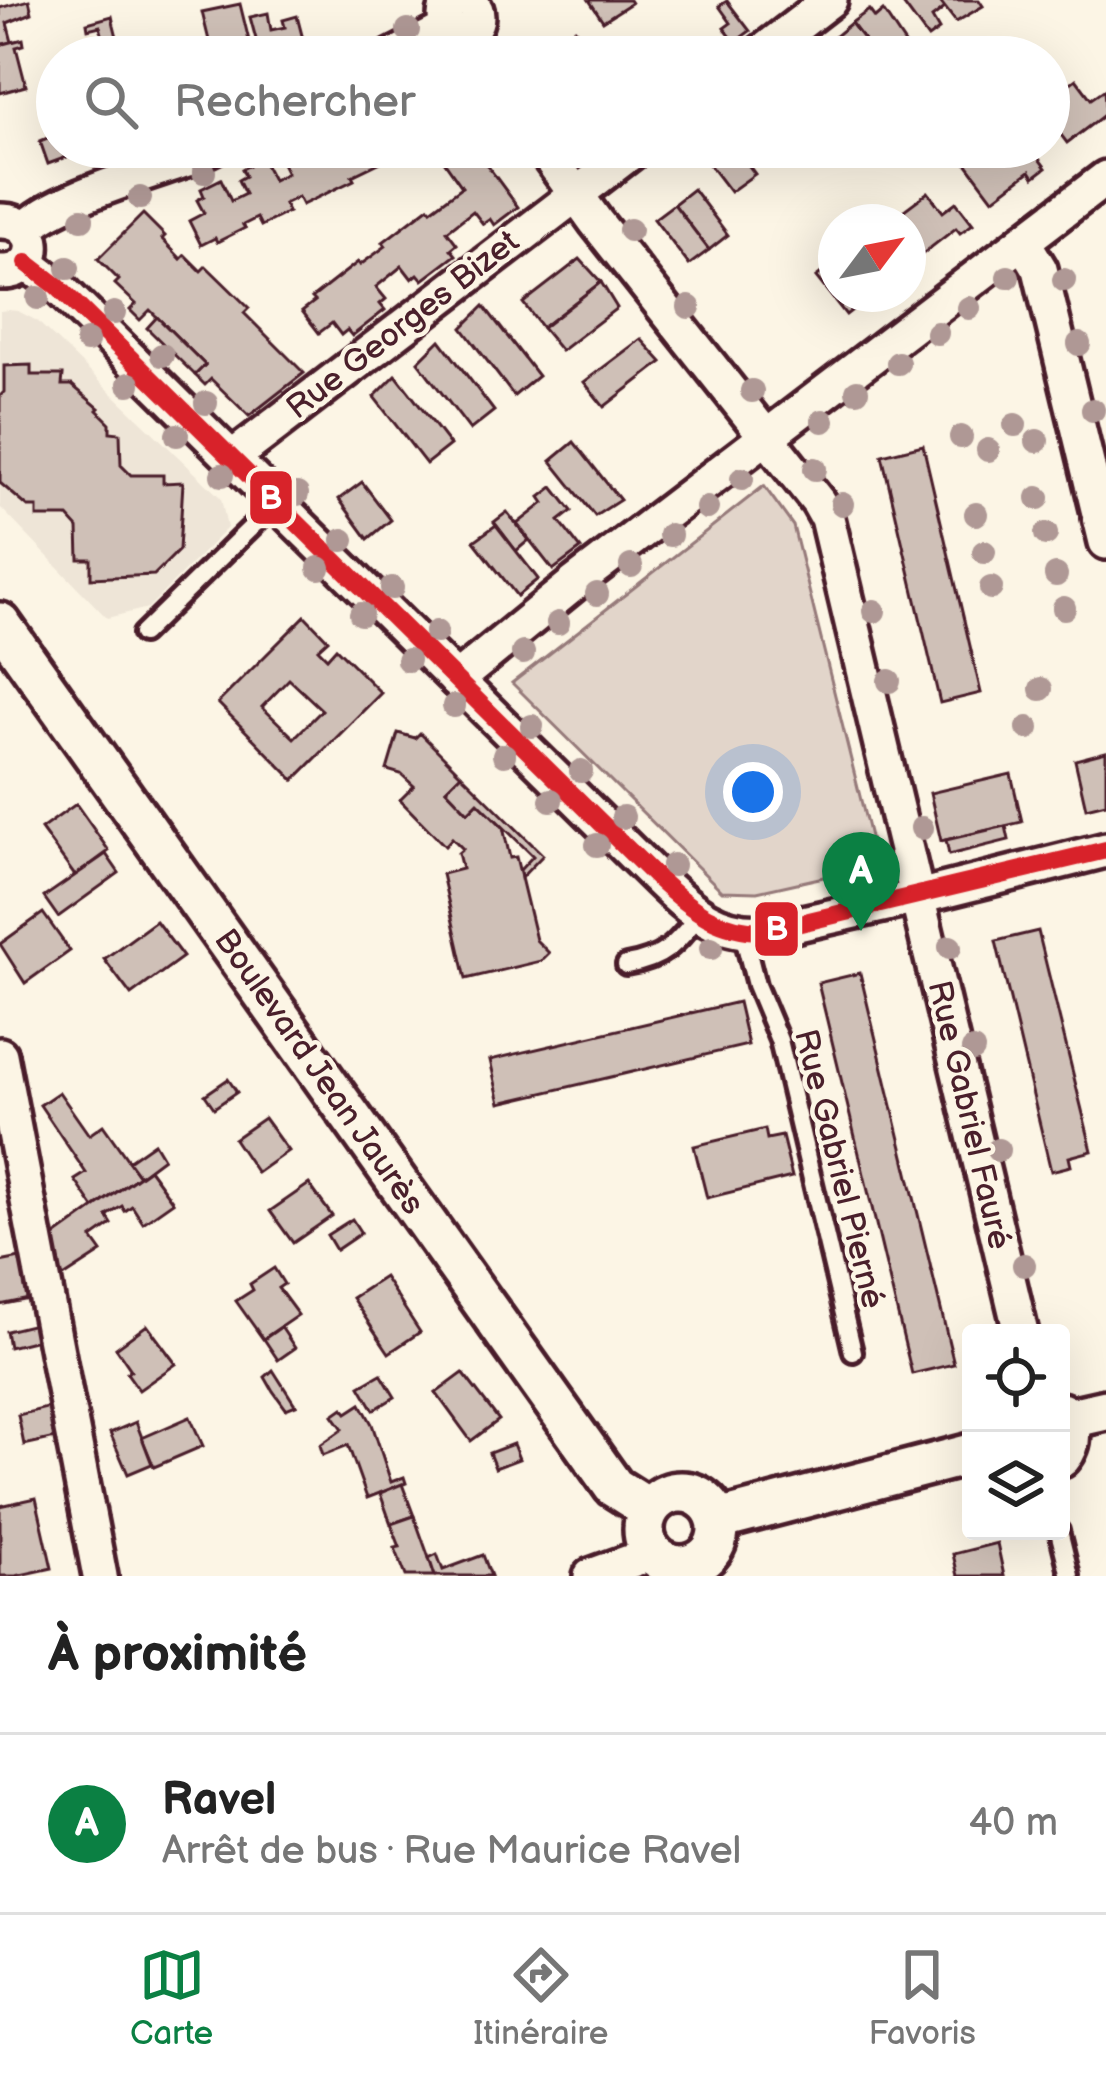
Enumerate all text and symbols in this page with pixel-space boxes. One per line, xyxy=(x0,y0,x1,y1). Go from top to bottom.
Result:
search box xyxy=(36,36,1070,168)
icon: search xyxy=(78,69,144,135)
text: Rechercher xyxy=(174,75,415,130)
north arrow xyxy=(818,204,926,312)
street label: Rue Georges Bizet xyxy=(279,222,527,428)
line badge: B xyxy=(248,469,294,526)
text: B xyxy=(259,479,283,519)
your location xyxy=(723,762,783,822)
pin: A xyxy=(822,832,900,931)
line badge: B xyxy=(753,900,800,958)
text: B xyxy=(765,910,789,950)
street label: Boulevard Jean Jaurès xyxy=(205,922,433,1222)
street label: Rue Gabriel Fauré xyxy=(919,977,1019,1253)
street label: Rue Gabriel Pierné xyxy=(785,1025,893,1313)
map controls xyxy=(962,1324,1070,1540)
button: locate xyxy=(962,1324,1070,1432)
button: layers xyxy=(962,1432,1070,1540)
text: À proximité xyxy=(48,1624,307,1685)
text: Ravel xyxy=(162,1773,276,1828)
text: A xyxy=(75,1800,99,1847)
text: 40 m xyxy=(968,1800,1058,1847)
text: Arrêt de bus · Rue Maurice Ravel xyxy=(162,1828,741,1875)
tab: Carte xyxy=(130,1942,213,2054)
tab: Itinéraire xyxy=(473,1942,608,2054)
tab: Favoris xyxy=(868,1942,976,2054)

